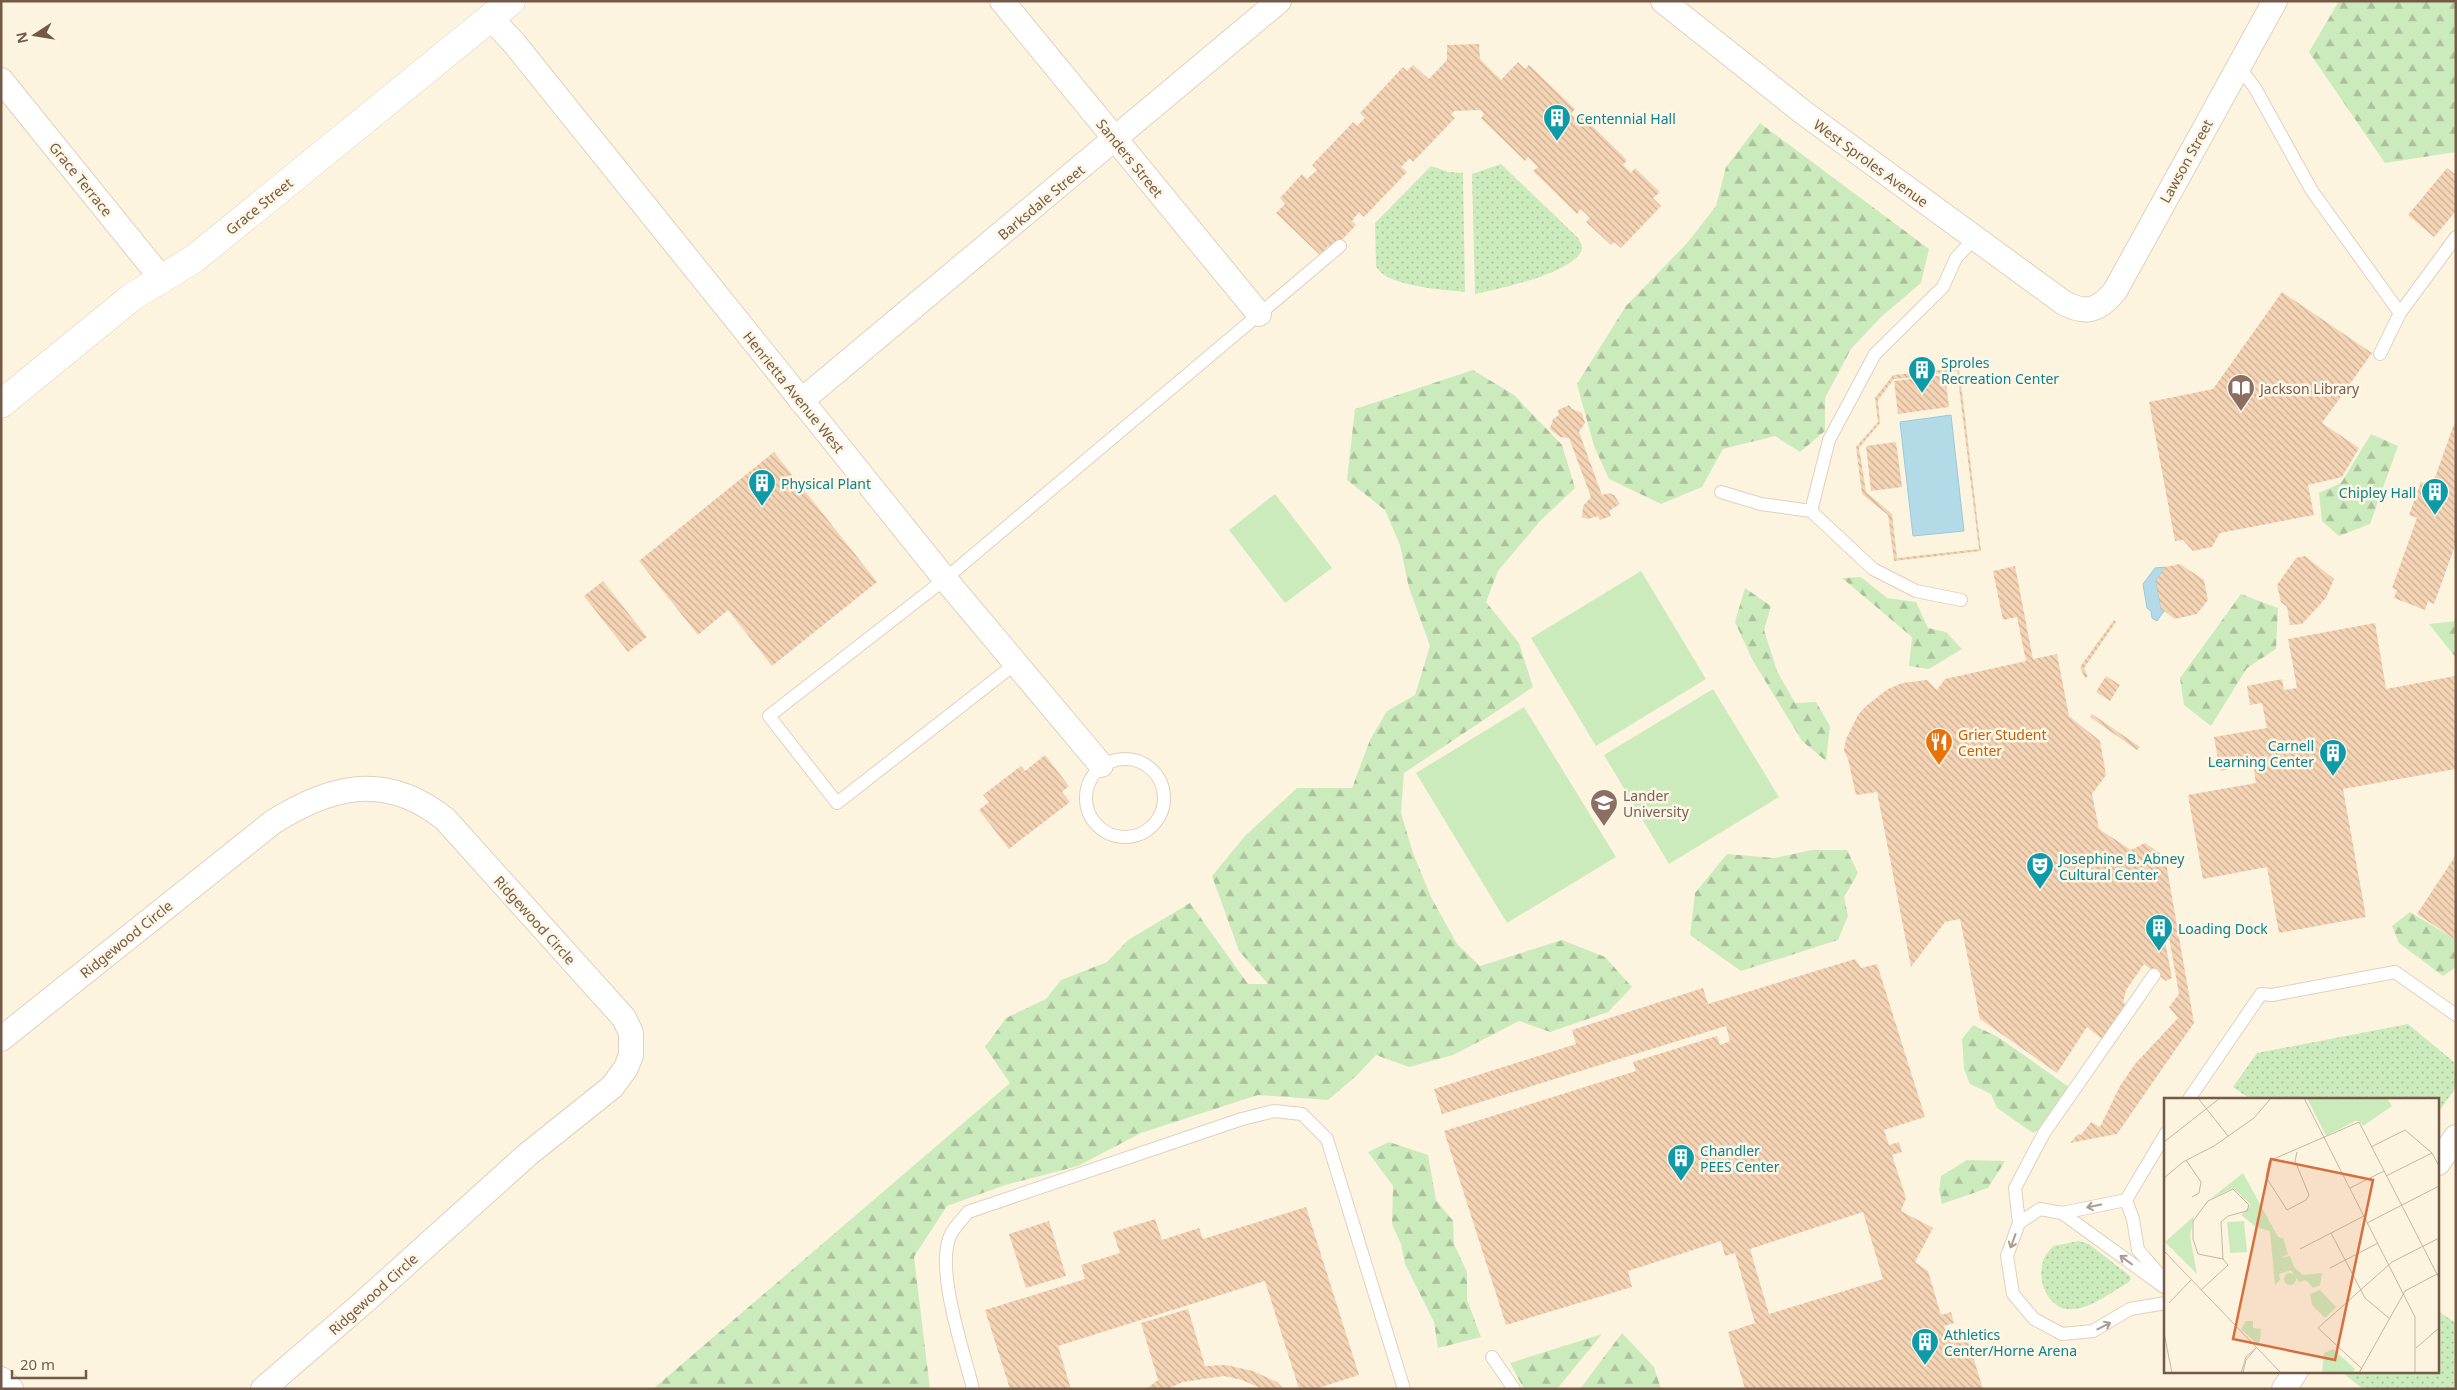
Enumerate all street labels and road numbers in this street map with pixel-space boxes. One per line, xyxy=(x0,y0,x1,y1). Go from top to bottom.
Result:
street label: Sanders Street xyxy=(1092,115,1168,201)
street label: West Sproles Avenue xyxy=(1810,115,1932,211)
street label: Lawson Street xyxy=(2155,116,2217,206)
street label: Grace Terrace xyxy=(45,138,117,220)
street label: Barksdale Street xyxy=(994,160,1088,244)
street label: Grace Street xyxy=(222,173,296,239)
street label: Henrietta Avenue West xyxy=(739,327,849,457)
street label: Ridgewood Circle xyxy=(490,871,580,969)
street label: Ridgewood Circle xyxy=(76,896,176,982)
street label: Ridgewood Circle xyxy=(324,1249,422,1339)

